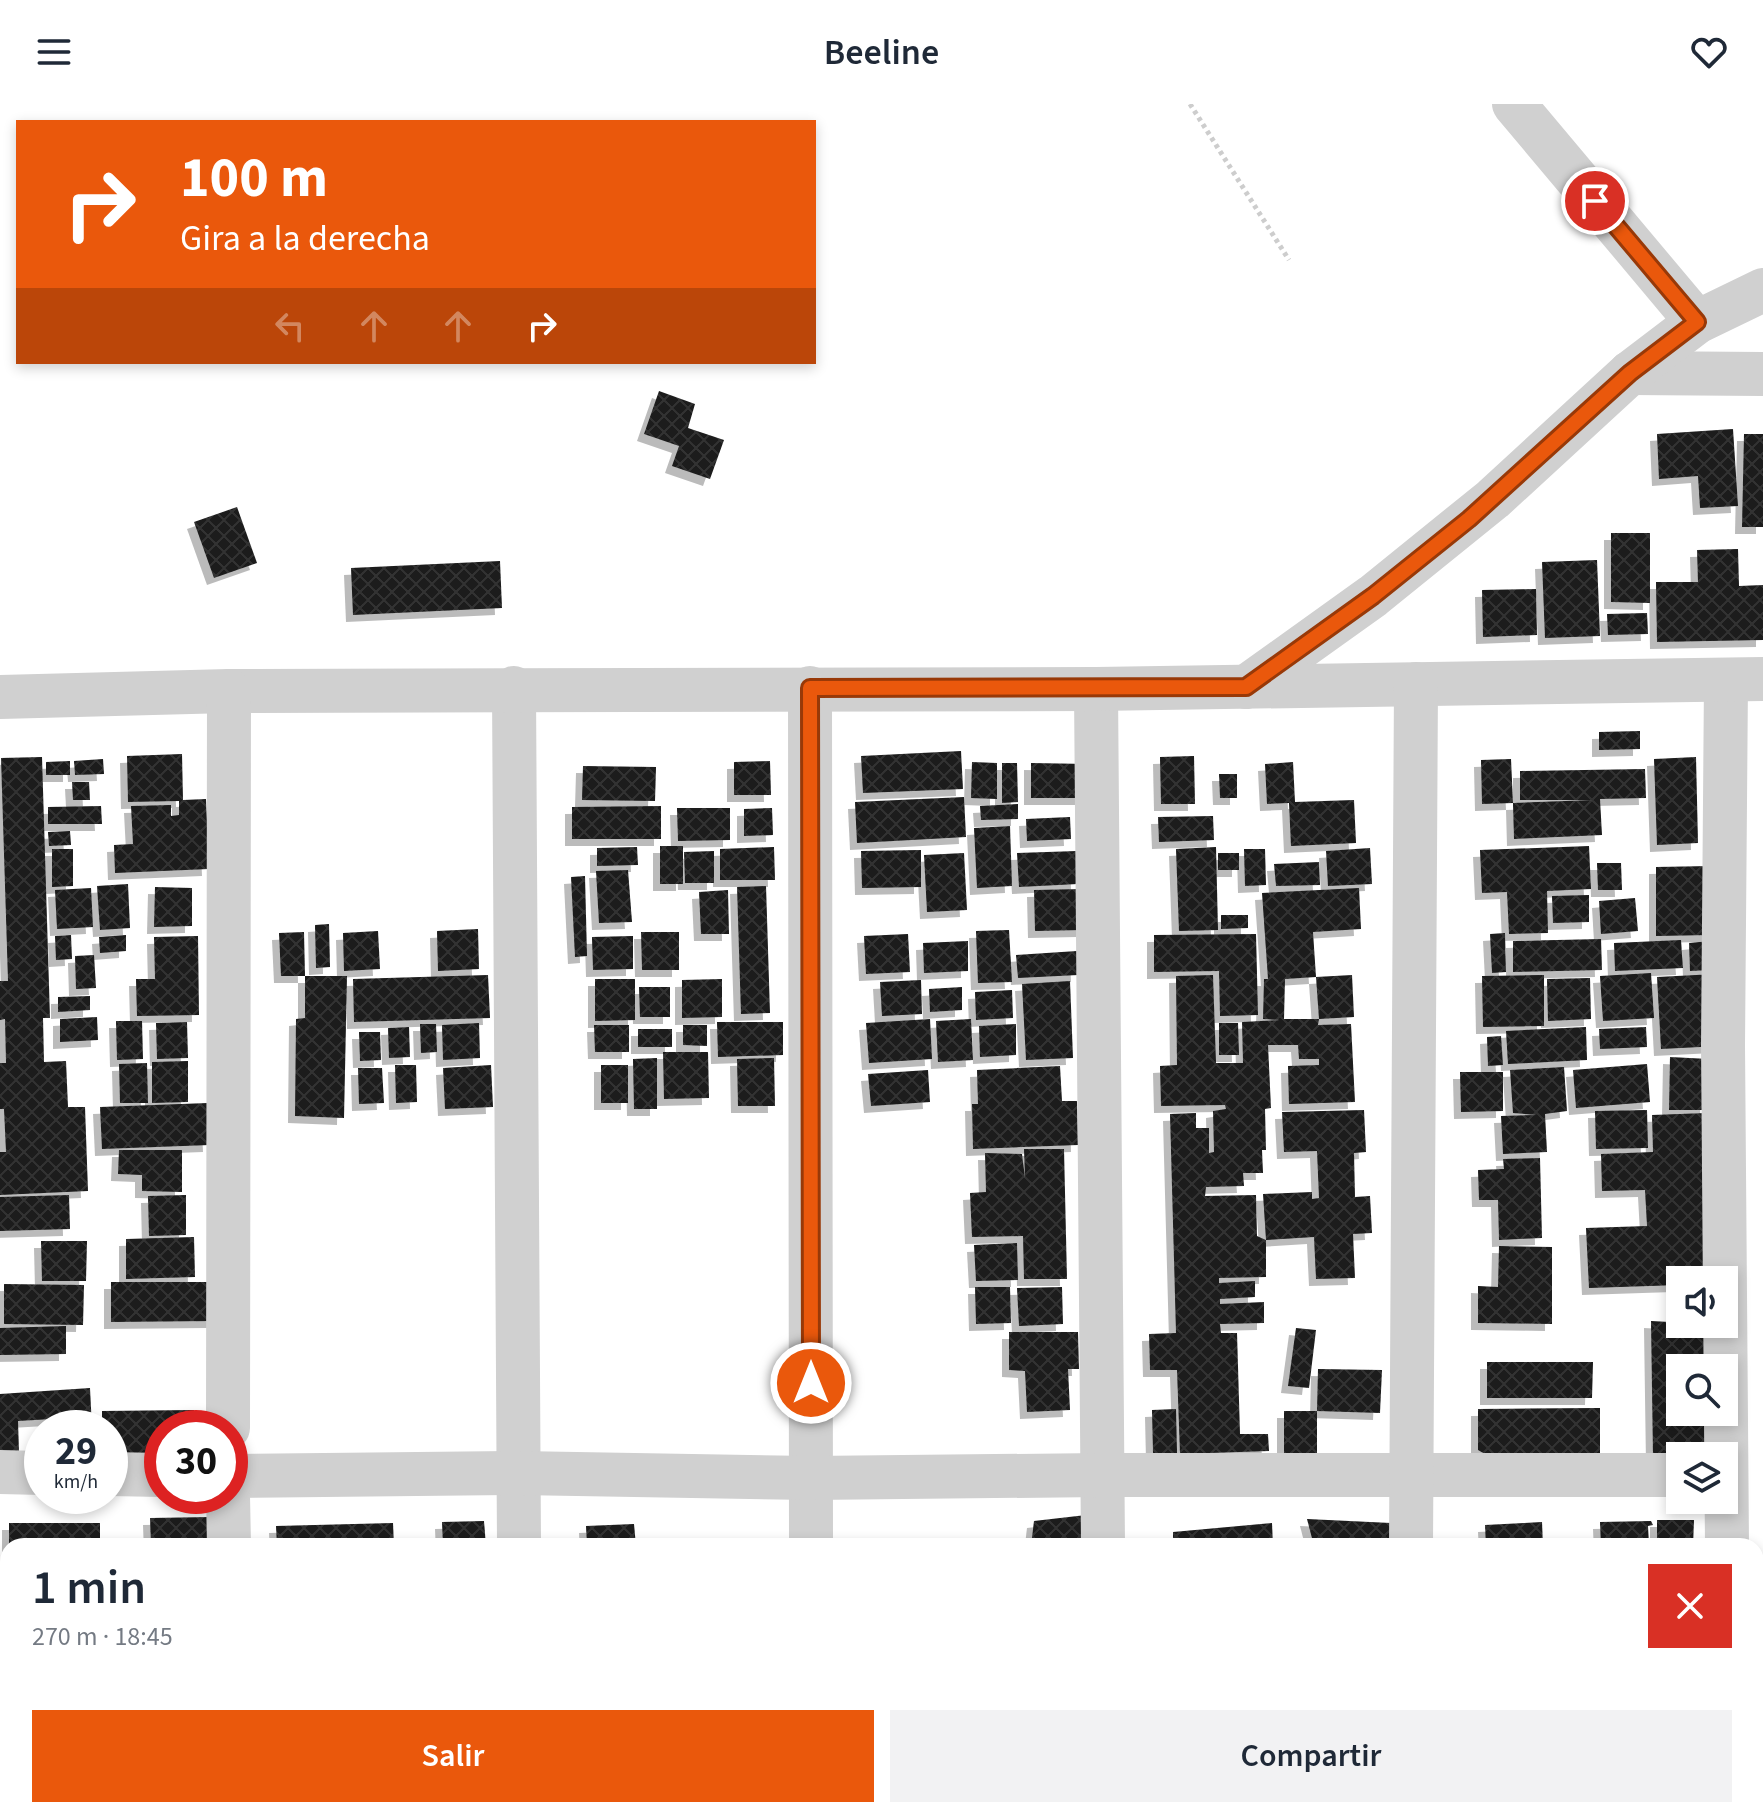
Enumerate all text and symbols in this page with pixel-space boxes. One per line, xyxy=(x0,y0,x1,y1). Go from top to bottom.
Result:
text: Beeline xyxy=(824,27,939,78)
icon: menu xyxy=(32,30,76,74)
icon: heart xyxy=(1687,30,1731,74)
text: 100 m xyxy=(180,139,328,218)
icon: right xyxy=(48,152,152,256)
pin xyxy=(1561,167,1629,235)
icon: arrive xyxy=(1573,179,1617,223)
text: Gira a la derecha xyxy=(180,213,430,264)
icon: left xyxy=(268,304,312,348)
icon: ahead xyxy=(352,304,396,348)
icon: ahead xyxy=(436,304,480,348)
icon: right xyxy=(520,304,564,348)
map controls xyxy=(1666,1266,1738,1514)
button: sound xyxy=(1666,1266,1738,1338)
position arrow xyxy=(769,1341,853,1425)
button: search xyxy=(1666,1354,1738,1426)
speed limit sign: 30 xyxy=(144,1410,248,1514)
text: 29 xyxy=(55,1423,97,1480)
button: layers xyxy=(1666,1442,1738,1514)
text: km/h xyxy=(54,1468,98,1496)
text: 1 min xyxy=(32,1554,146,1622)
button: close xyxy=(1648,1564,1732,1648)
text: 270 m · 18:45 xyxy=(32,1618,173,1655)
button: Salir xyxy=(32,1710,874,1802)
button: Compartir xyxy=(890,1710,1732,1802)

